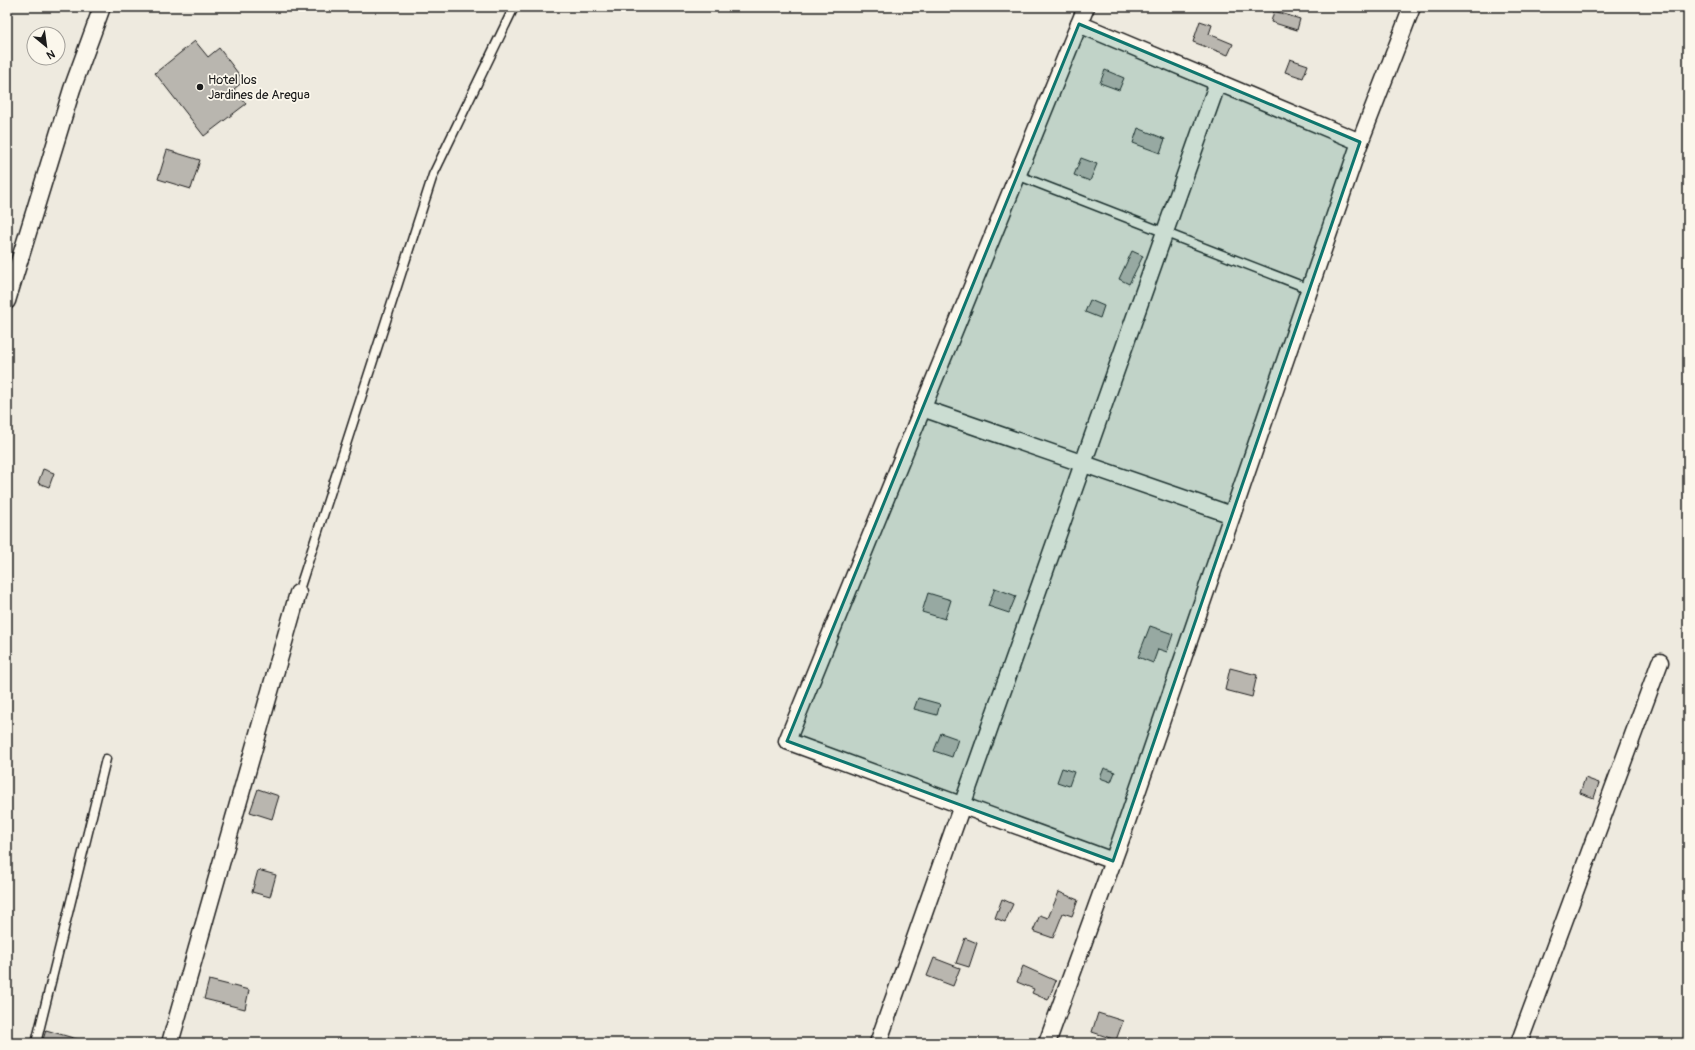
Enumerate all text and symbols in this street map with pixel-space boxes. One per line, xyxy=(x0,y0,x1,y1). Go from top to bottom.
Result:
north arrow xyxy=(26,26,66,66)
text: N xyxy=(44,47,57,62)
place label: Hotel los Jardines de Aregua xyxy=(208,72,310,103)
marker: Hotel los Jardines de Aregua xyxy=(195,82,205,92)

